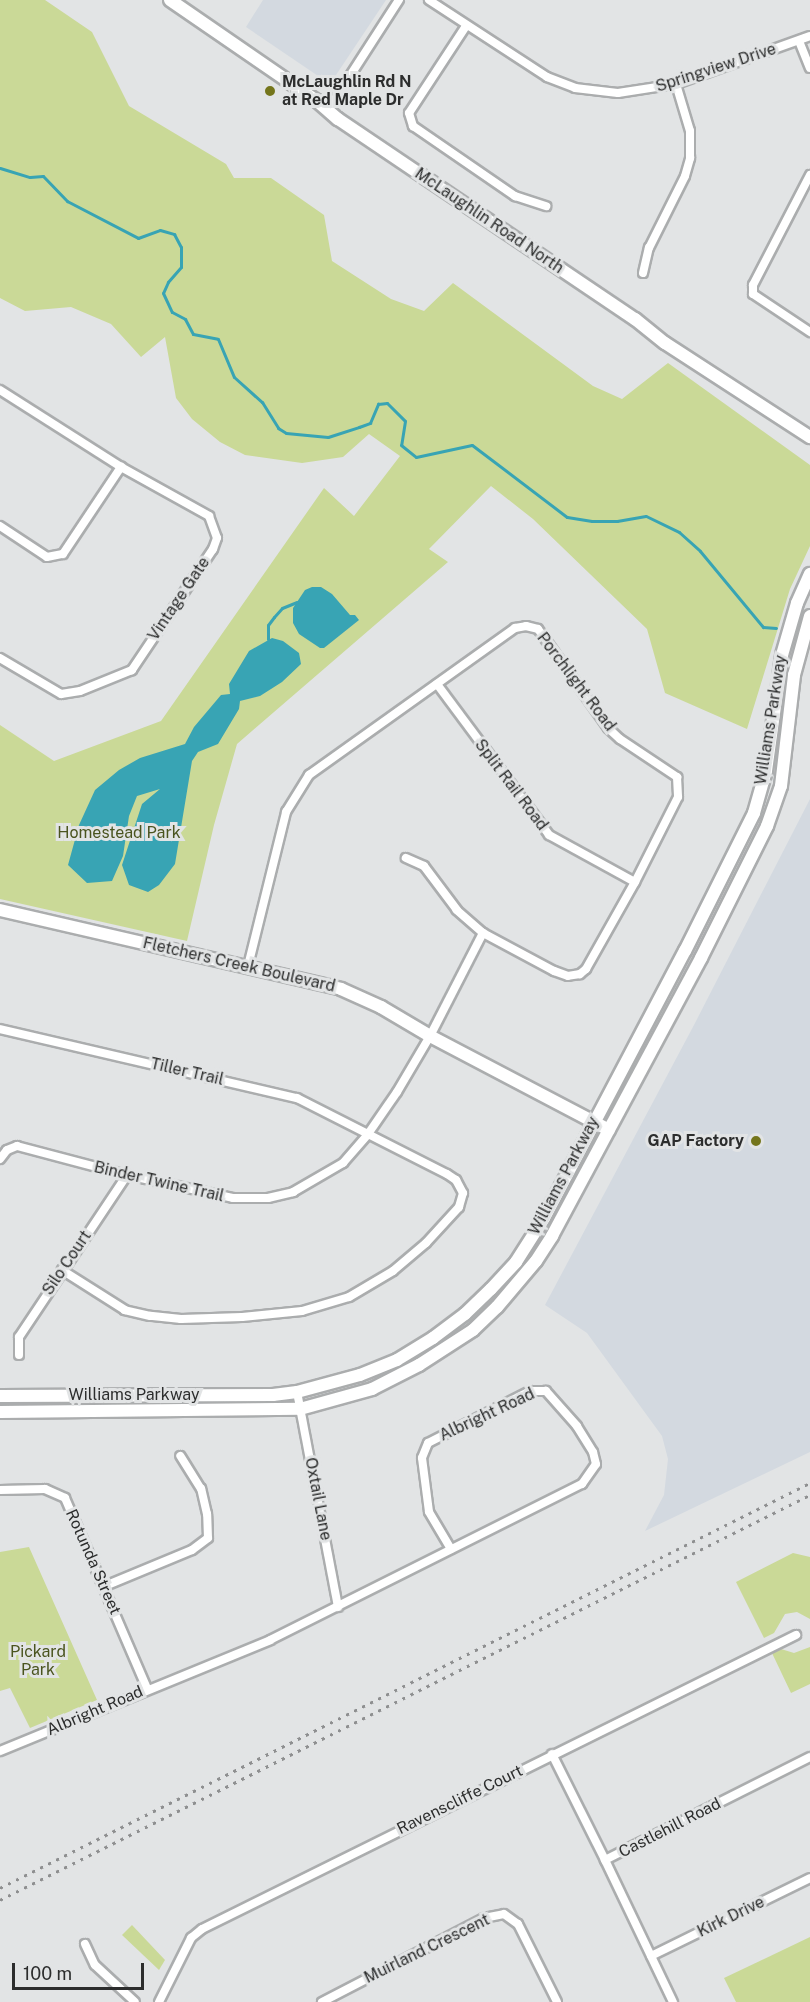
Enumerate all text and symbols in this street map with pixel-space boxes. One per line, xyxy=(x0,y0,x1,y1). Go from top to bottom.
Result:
street label: Springview Drive xyxy=(653,39,779,97)
place label: McLaughlin Rd N at Red Maple Dr xyxy=(282,72,411,110)
marker: McLaughlin Rd N at Red Maple Dr xyxy=(263,84,277,98)
street label: McLaughlin Road North xyxy=(411,164,567,278)
street label: Vintage Gate xyxy=(144,554,214,644)
street label: Porchlight Road xyxy=(533,629,619,735)
street label: Williams Parkway xyxy=(751,654,791,786)
street label: Split Rail Road xyxy=(470,736,552,834)
park label: Homestead Park xyxy=(57,823,181,843)
street label: Fletchers Creek Boulevard xyxy=(141,934,337,996)
street label: Tiller Trail xyxy=(149,1054,225,1090)
street label: Williams Parkway xyxy=(525,1114,603,1238)
place label: GAP Factory xyxy=(647,1131,744,1151)
marker: GAP Factory xyxy=(749,1134,763,1148)
street label: Binder Twine Trail xyxy=(92,1158,226,1206)
street label: Silo Court xyxy=(38,1227,96,1299)
street label: Williams Parkway xyxy=(68,1385,200,1405)
street label: Albright Road xyxy=(436,1385,538,1445)
street label: Oxtail Lane xyxy=(301,1456,335,1542)
street label: Rotunda Street xyxy=(61,1506,125,1618)
park label: Pickard Park xyxy=(10,1642,66,1680)
street label: Albright Road xyxy=(44,1682,146,1740)
street label: Ravenscliffe Court xyxy=(394,1761,526,1839)
street label: Castlehill Road xyxy=(616,1794,724,1862)
street label: Kirk Drive xyxy=(694,1893,768,1941)
street label: Muirland Crescent xyxy=(361,1910,493,1988)
scale bar xyxy=(15,1951,147,1989)
text: 100 m xyxy=(23,1963,72,1984)

